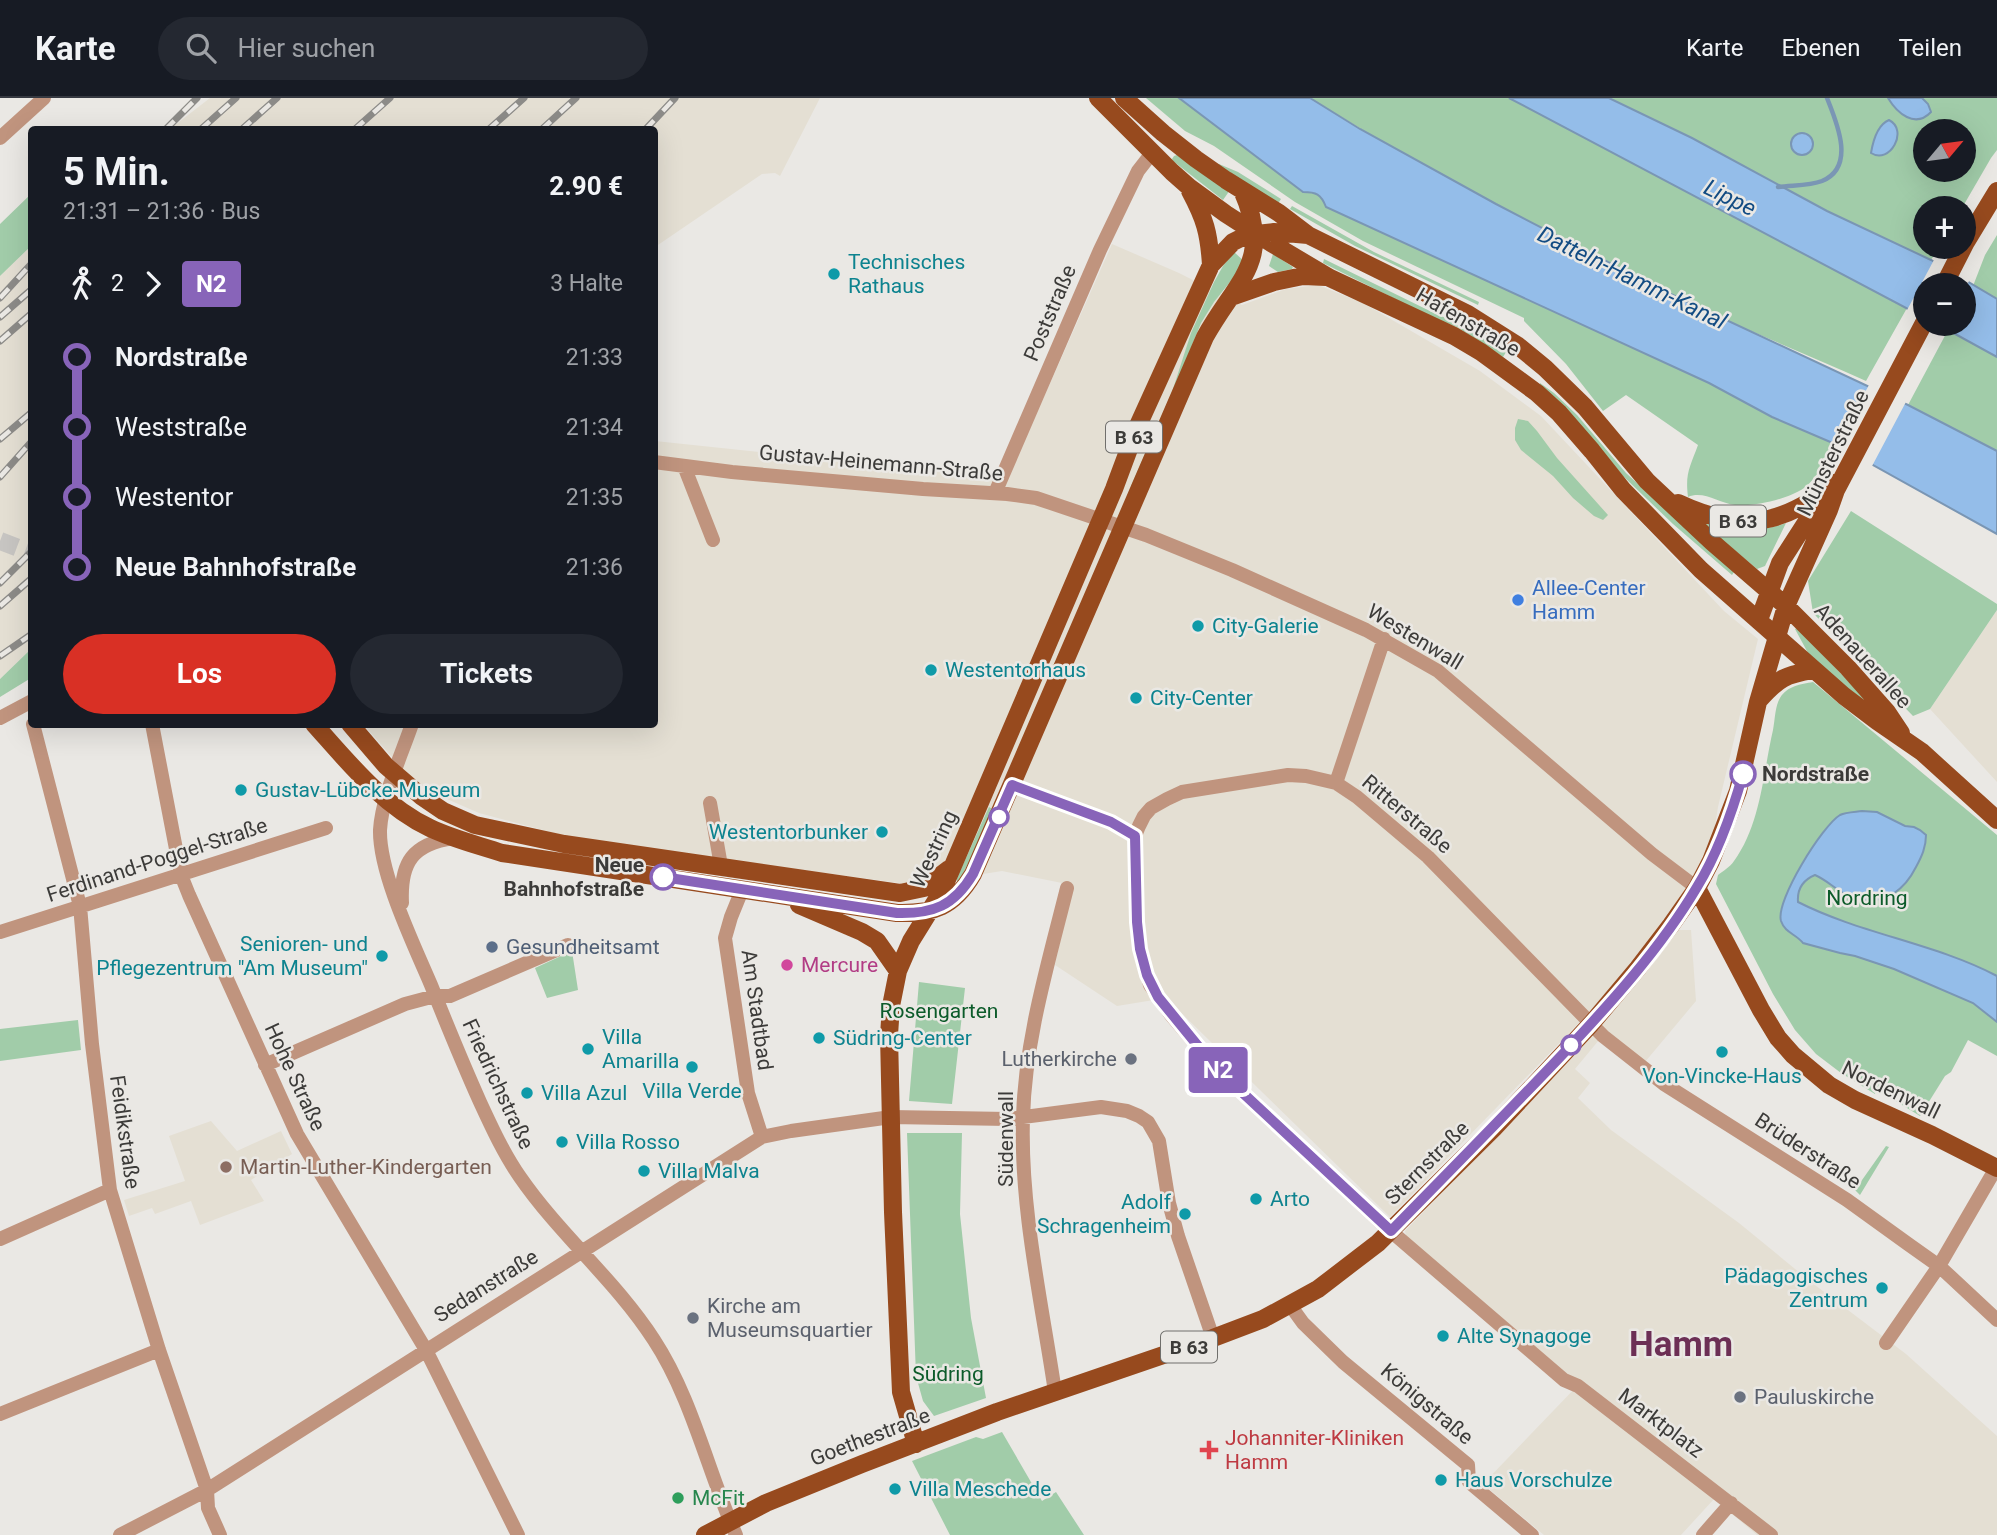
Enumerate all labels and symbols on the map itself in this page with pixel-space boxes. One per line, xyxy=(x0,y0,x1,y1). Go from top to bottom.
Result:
north arrow xyxy=(1913,119,1976,182)
water label: Lippe xyxy=(1700,174,1760,222)
water label: Datteln-Hamm-Kanal xyxy=(1533,221,1731,336)
place label: Technisches Rathaus xyxy=(848,250,965,298)
street label: Poststraße xyxy=(1019,261,1081,365)
marker: Technisches Rathaus xyxy=(826,266,842,282)
street label: Hafenstraße xyxy=(1412,283,1524,361)
street label: Münsterstraße xyxy=(1792,386,1874,520)
road number: B 63 xyxy=(1106,422,1162,452)
street label: Gustav-Heinemann-Straße xyxy=(758,440,1004,486)
road number: B 63 xyxy=(1710,506,1766,536)
place label: Allee-Center Hamm xyxy=(1532,576,1646,624)
marker: Allee-Center Hamm xyxy=(1510,592,1526,608)
street label: Westenwall xyxy=(1363,599,1467,675)
street label: Adenauerallee xyxy=(1810,599,1916,713)
place label: City-Galerie xyxy=(1212,614,1319,638)
marker: City-Galerie xyxy=(1190,618,1206,634)
place label: Westentorhaus xyxy=(945,658,1086,682)
marker: Westentorhaus xyxy=(923,662,939,678)
place label: City-Center xyxy=(1150,686,1253,710)
marker: City-Center xyxy=(1128,690,1144,706)
marker: Nordstraße xyxy=(1730,761,1756,787)
place label: Nordstraße xyxy=(1762,762,1869,786)
street label: Ritterstraße xyxy=(1357,770,1457,858)
place label: Gustav-Lübcke-Museum xyxy=(255,778,480,802)
marker: Gustav-Lübcke-Museum xyxy=(233,782,249,798)
street label: Westring xyxy=(906,806,962,892)
unlabelled marker xyxy=(989,807,1009,827)
street label: Ferdinand-Poggel-Straße xyxy=(44,813,270,907)
place label: Westentorbunker xyxy=(709,820,868,844)
marker: Westentorbunker xyxy=(874,824,890,840)
place label: Neue Bahnhofstraße xyxy=(504,853,644,901)
marker: Neue Bahnhofstraße xyxy=(650,864,676,890)
park label: Nordring xyxy=(1826,886,1908,910)
place label: Senioren- und Pflegezentrum "Am Museum" xyxy=(96,932,368,980)
place label: Gesundheitsamt xyxy=(506,935,660,959)
marker: Gesundheitsamt xyxy=(484,939,500,955)
marker: Senioren- und Pflegezentrum "Am Museum" xyxy=(374,948,390,964)
street label: Am Stadtbad xyxy=(737,948,777,1072)
place label: Mercure xyxy=(801,953,878,977)
marker: Mercure xyxy=(779,957,795,973)
park label: Rosengarten xyxy=(880,999,998,1023)
street label: Friedrichstraße xyxy=(457,1015,539,1153)
street label: Hohe Straße xyxy=(260,1019,330,1135)
place label: Villa Amarilla xyxy=(602,1025,679,1073)
place label: Südring-Center xyxy=(833,1026,972,1050)
marker: Südring-Center xyxy=(811,1030,827,1046)
unlabelled marker xyxy=(1561,1035,1581,1055)
marker: Villa Amarilla xyxy=(580,1041,596,1057)
marker: Von-Vincke-Haus xyxy=(1714,1044,1730,1060)
place label: Lutherkirche xyxy=(1002,1047,1117,1071)
line badge: N2 xyxy=(1186,1047,1250,1093)
marker: Lutherkirche xyxy=(1123,1051,1139,1067)
street label: Nordenwall xyxy=(1838,1056,1944,1124)
marker: Villa Verde xyxy=(684,1059,700,1075)
place label: Von-Vincke-Haus xyxy=(1642,1064,1802,1088)
street label: Feidikstraße xyxy=(105,1074,145,1190)
place label: Villa Verde xyxy=(642,1079,742,1103)
place label: Villa Azul xyxy=(541,1081,627,1105)
marker: Villa Azul xyxy=(519,1085,535,1101)
street label: Südenwall xyxy=(994,1091,1018,1187)
street label: Brüderstraße xyxy=(1751,1108,1865,1194)
street label: Sternstraße xyxy=(1380,1116,1474,1210)
place label: Villa Rosso xyxy=(576,1130,680,1154)
marker: Villa Rosso xyxy=(554,1134,570,1150)
place label: Martin-Luther-Kindergarten xyxy=(240,1155,492,1179)
marker: Martin-Luther-Kindergarten xyxy=(218,1159,234,1175)
place label: Villa Malva xyxy=(658,1159,760,1183)
marker: Villa Malva xyxy=(636,1163,652,1179)
place label: Arto xyxy=(1270,1187,1310,1211)
place label: Adolf Schragenheim xyxy=(1037,1190,1172,1238)
marker: Arto xyxy=(1248,1191,1264,1207)
marker: Adolf Schragenheim xyxy=(1177,1206,1193,1222)
street label: Sedanstraße xyxy=(430,1245,542,1327)
place label: Pädagogisches Zentrum xyxy=(1724,1264,1868,1312)
marker: Pädagogisches Zentrum xyxy=(1874,1280,1890,1296)
place label: Kirche am Museumsquartier xyxy=(707,1294,873,1342)
marker: Kirche am Museumsquartier xyxy=(685,1310,701,1326)
place label: Alte Synagoge xyxy=(1457,1324,1591,1348)
district label: Hamm xyxy=(1629,1324,1733,1365)
marker: Alte Synagoge xyxy=(1435,1328,1451,1344)
road number: B 63 xyxy=(1161,1331,1217,1362)
street label: Königstraße xyxy=(1376,1359,1478,1449)
park label: Südring xyxy=(912,1362,984,1386)
street label: Marktplatz xyxy=(1614,1383,1708,1463)
place label: Pauluskirche xyxy=(1754,1385,1874,1409)
marker: Pauluskirche xyxy=(1732,1389,1748,1405)
street label: Goethestraße xyxy=(807,1403,933,1471)
place label: Johanniter-Kliniken Hamm xyxy=(1225,1426,1404,1474)
marker: Johanniter-Kliniken Hamm xyxy=(1199,1440,1219,1460)
place label: Haus Vorschulze xyxy=(1455,1468,1613,1492)
marker: Haus Vorschulze xyxy=(1433,1472,1449,1488)
place label: Villa Meschede xyxy=(909,1477,1051,1501)
marker: Villa Meschede xyxy=(887,1481,903,1497)
place label: McFit xyxy=(692,1486,745,1510)
marker: McFit xyxy=(670,1490,686,1506)

